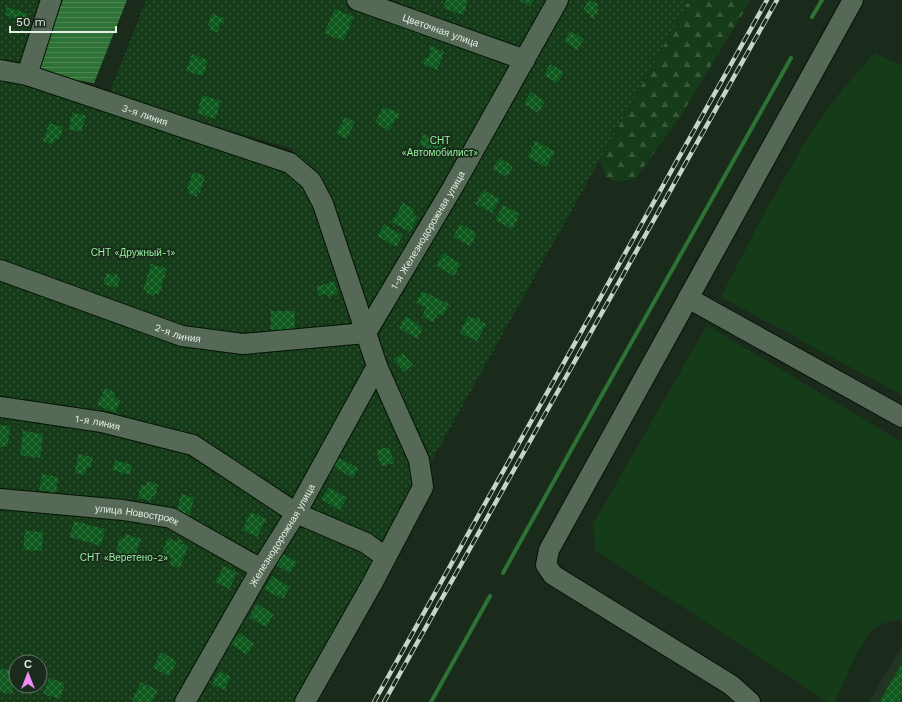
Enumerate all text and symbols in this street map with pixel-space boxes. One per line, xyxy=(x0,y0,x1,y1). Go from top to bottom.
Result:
scale bar xyxy=(10,8,116,34)
street label: Цветочная улица xyxy=(401,12,481,49)
text: 50 m xyxy=(16,15,46,29)
street label: 3-я линия xyxy=(121,102,169,128)
park label: СНТ «Автомобилист» xyxy=(402,135,478,158)
street label: 1-я Железнодорожная улица xyxy=(388,169,467,291)
park label: СНТ «Дружный-1» xyxy=(91,247,175,258)
street label: 2-я линия xyxy=(153,322,202,344)
street label: 1-я линия xyxy=(74,413,121,432)
street label: Железнодорожная улица xyxy=(247,482,317,588)
street label: улица Новостроек xyxy=(95,503,181,528)
park label: СНТ «Веретено-2» xyxy=(80,552,168,563)
north arrow xyxy=(8,654,48,694)
text: С xyxy=(24,658,32,671)

